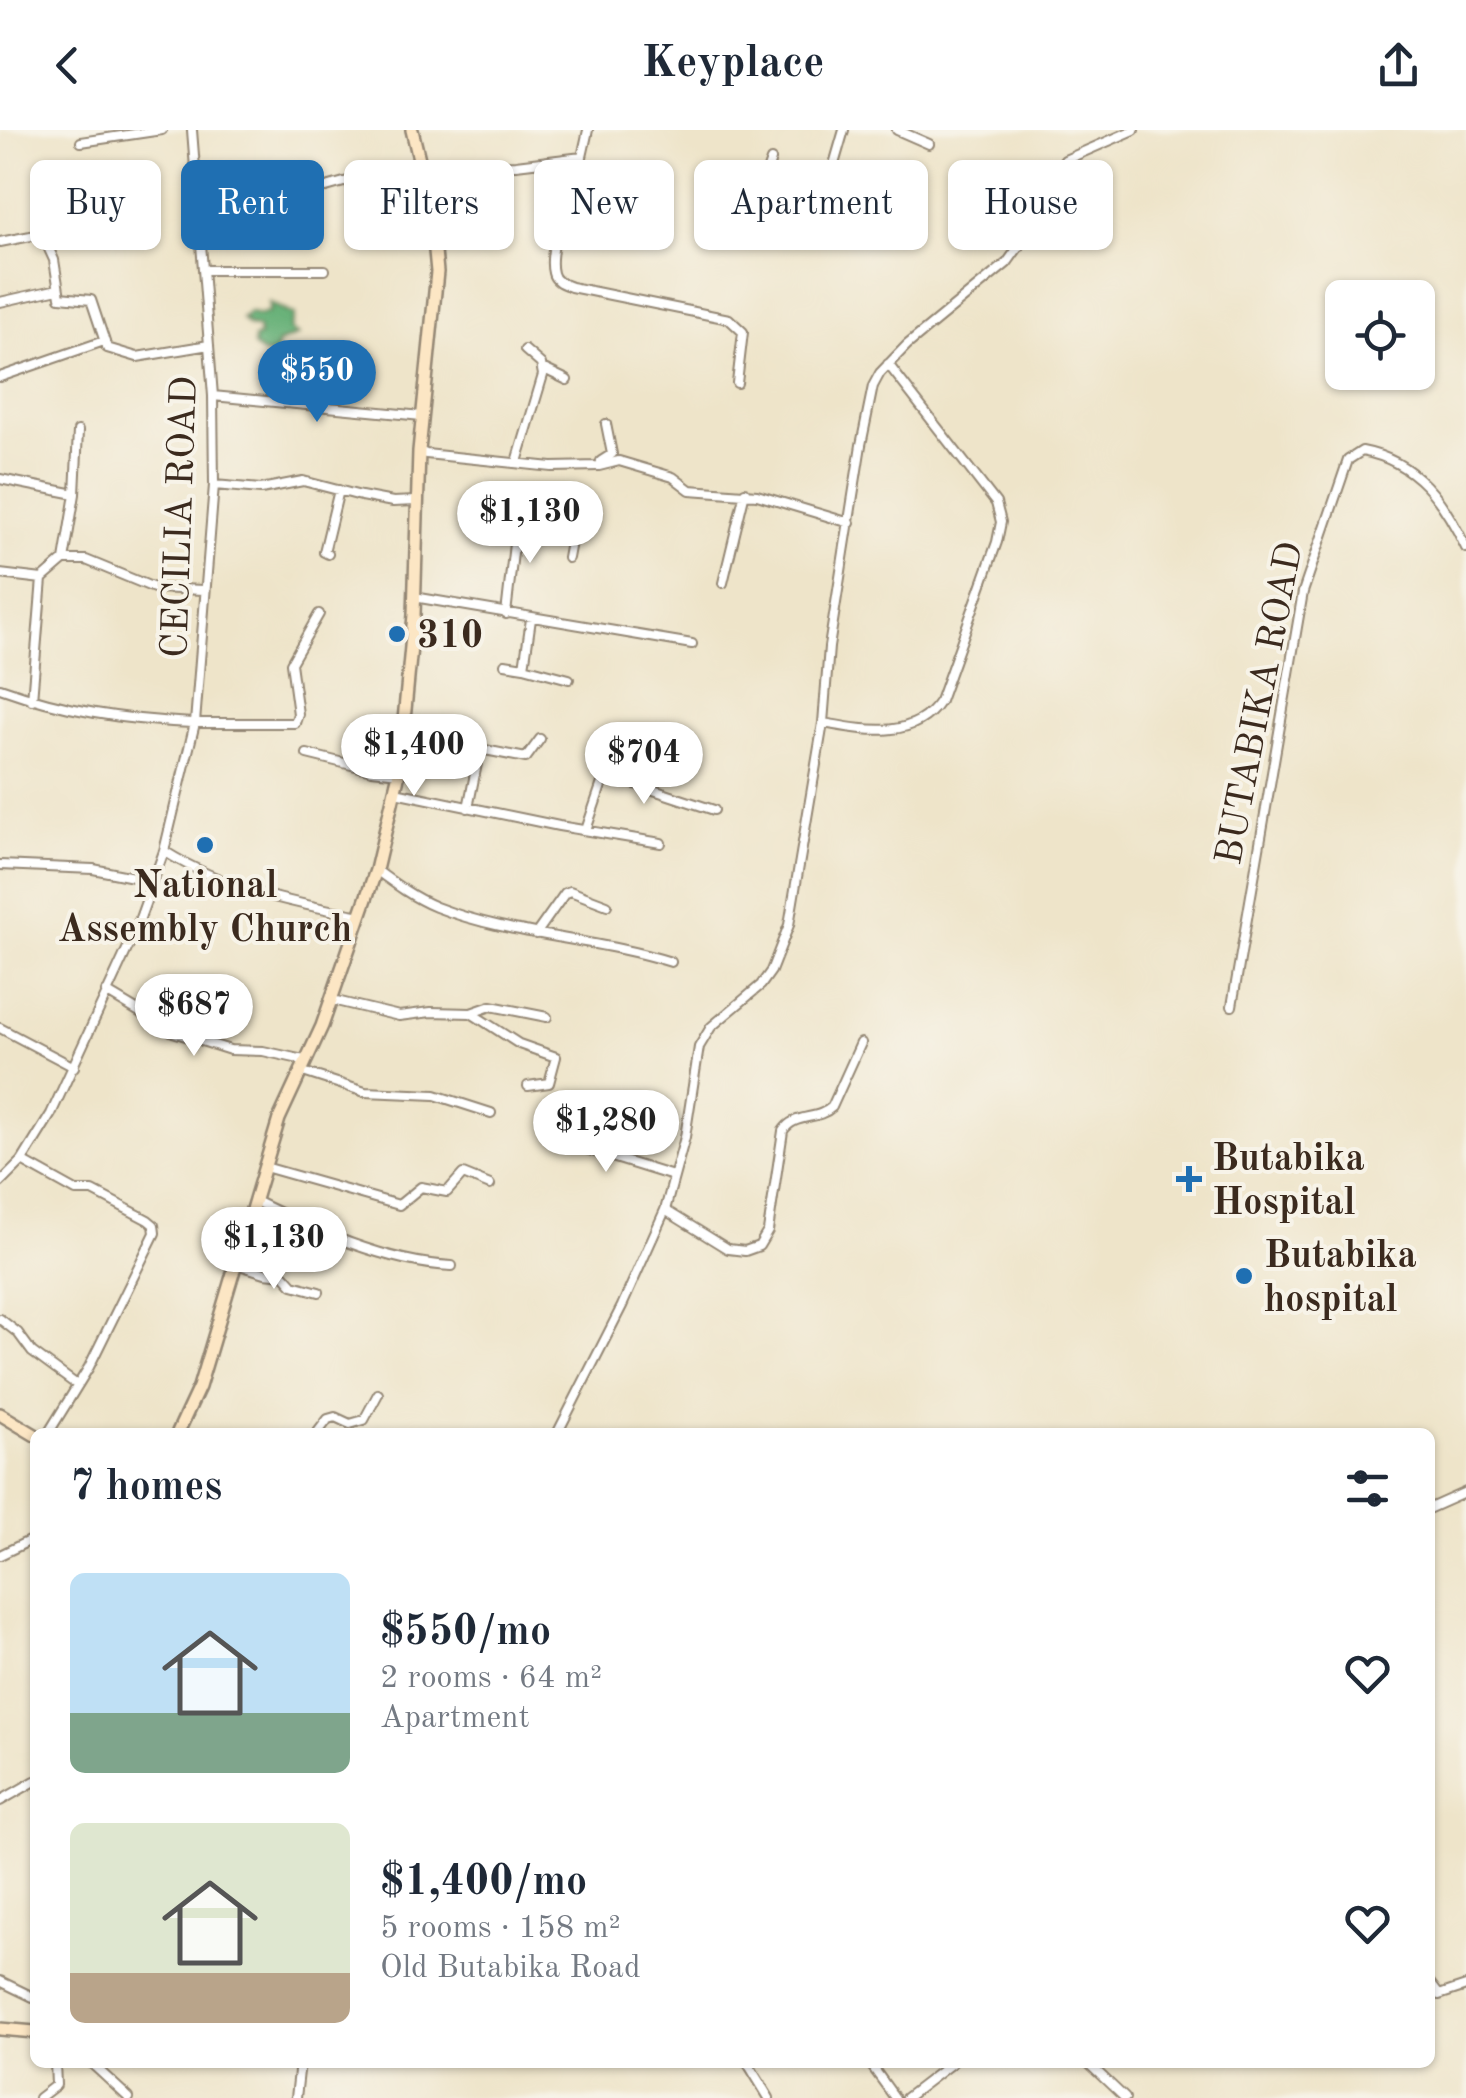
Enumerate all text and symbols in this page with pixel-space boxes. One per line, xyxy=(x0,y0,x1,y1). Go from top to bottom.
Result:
icon: back xyxy=(40,38,95,93)
icon: share xyxy=(1371,38,1426,93)
text: Keyplace xyxy=(642,42,824,87)
chip: Buy xyxy=(30,160,161,250)
chip: Rent xyxy=(181,160,324,250)
chip: Filters xyxy=(344,160,514,250)
chip: New xyxy=(534,160,674,250)
chip: Apartment xyxy=(694,160,928,250)
chip: House xyxy=(948,160,1113,250)
map controls xyxy=(1325,280,1435,390)
button: locate xyxy=(1325,280,1435,390)
pin: $550 xyxy=(258,340,376,425)
text: $550 xyxy=(280,356,354,388)
street label: CECILIA ROAD xyxy=(157,375,205,659)
pin: $1,130 xyxy=(449,481,611,566)
text: $1,130 xyxy=(479,497,581,529)
street label: BUTABIKA ROAD xyxy=(1211,539,1311,868)
place label: 310 xyxy=(417,618,483,656)
marker: 310 xyxy=(386,623,408,645)
pin: $1,400 xyxy=(333,714,495,799)
pin: $704 xyxy=(585,722,703,807)
text: $1,400 xyxy=(363,730,465,762)
text: $704 xyxy=(607,738,681,770)
marker: National Assembly Church xyxy=(194,834,216,856)
place label: National Assembly Church xyxy=(58,868,352,950)
pin: $687 xyxy=(135,974,253,1059)
text: $687 xyxy=(157,990,231,1022)
pin: $1,280 xyxy=(525,1090,687,1175)
text: $1,280 xyxy=(555,1106,657,1138)
place label: Butabika Hospital xyxy=(1212,1141,1365,1223)
marker: Butabika Hospital xyxy=(1176,1166,1202,1192)
pin: $1,130 xyxy=(193,1207,355,1292)
text: $1,130 xyxy=(223,1223,325,1255)
place label: Butabika hospital xyxy=(1264,1238,1417,1320)
marker: Butabika hospital xyxy=(1233,1265,1255,1287)
icon: filters xyxy=(1340,1461,1395,1516)
text: 7 homes xyxy=(70,1467,222,1509)
text: $550/mo xyxy=(380,1612,551,1654)
icon: home xyxy=(150,1613,270,1733)
icon: heart xyxy=(1340,1646,1395,1701)
text: 2 rooms · 64 m² xyxy=(380,1663,602,1695)
text: Apartment xyxy=(380,1703,530,1735)
text: $1,400/mo xyxy=(380,1862,587,1904)
icon: home xyxy=(150,1863,270,1983)
icon: heart xyxy=(1340,1896,1395,1951)
text: 5 rooms · 158 m² xyxy=(380,1913,621,1945)
text: Old Butabika Road xyxy=(380,1953,641,1985)

